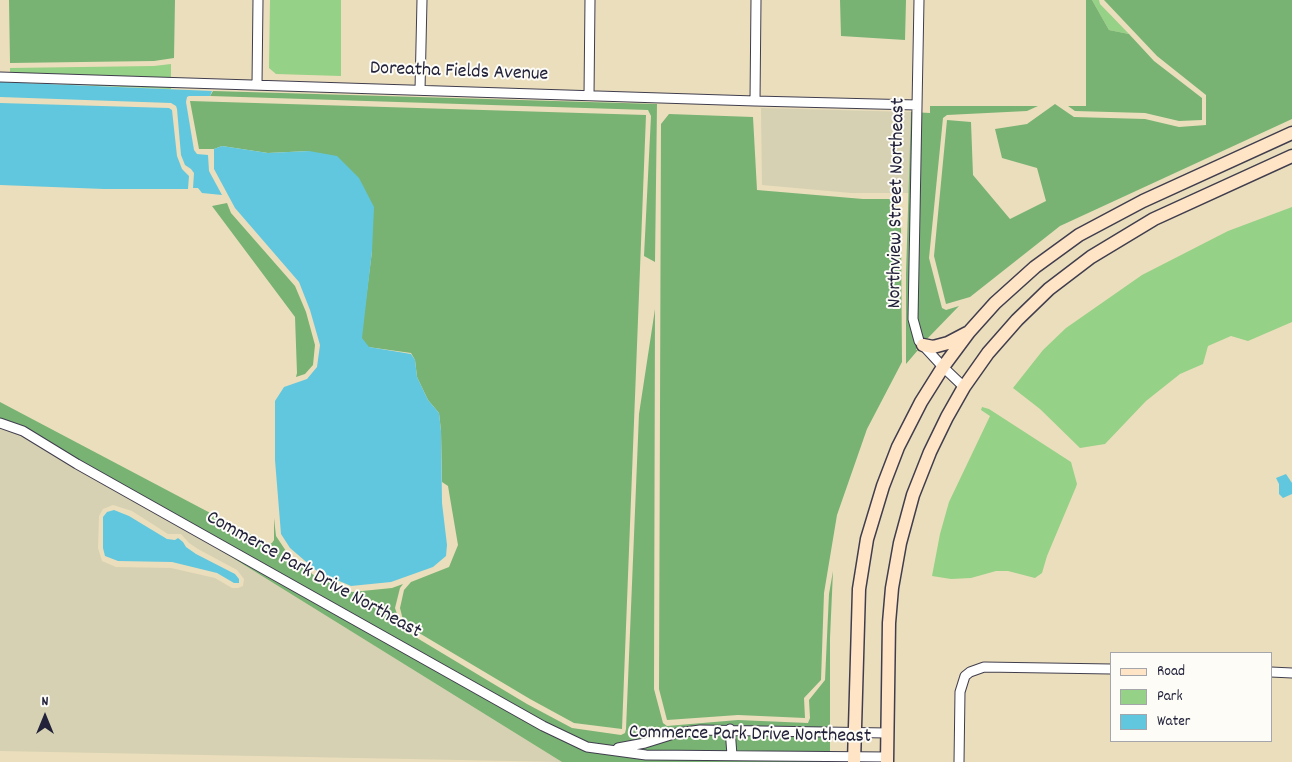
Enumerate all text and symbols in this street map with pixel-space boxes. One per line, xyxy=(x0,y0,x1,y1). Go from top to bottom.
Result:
street label: Doreatha Fields Avenue xyxy=(369,58,549,88)
street label: Northview Street Northeast xyxy=(884,97,912,309)
street label: Commerce Park Drive Northeast xyxy=(201,507,425,645)
legend xyxy=(1110,652,1272,742)
text: Road xyxy=(1157,661,1185,683)
text: Park xyxy=(1157,686,1183,708)
north arrow xyxy=(20,692,70,742)
text: N xyxy=(42,692,48,712)
text: Water xyxy=(1157,711,1190,733)
street label: Commerce Park Drive Northeast xyxy=(629,722,871,750)

